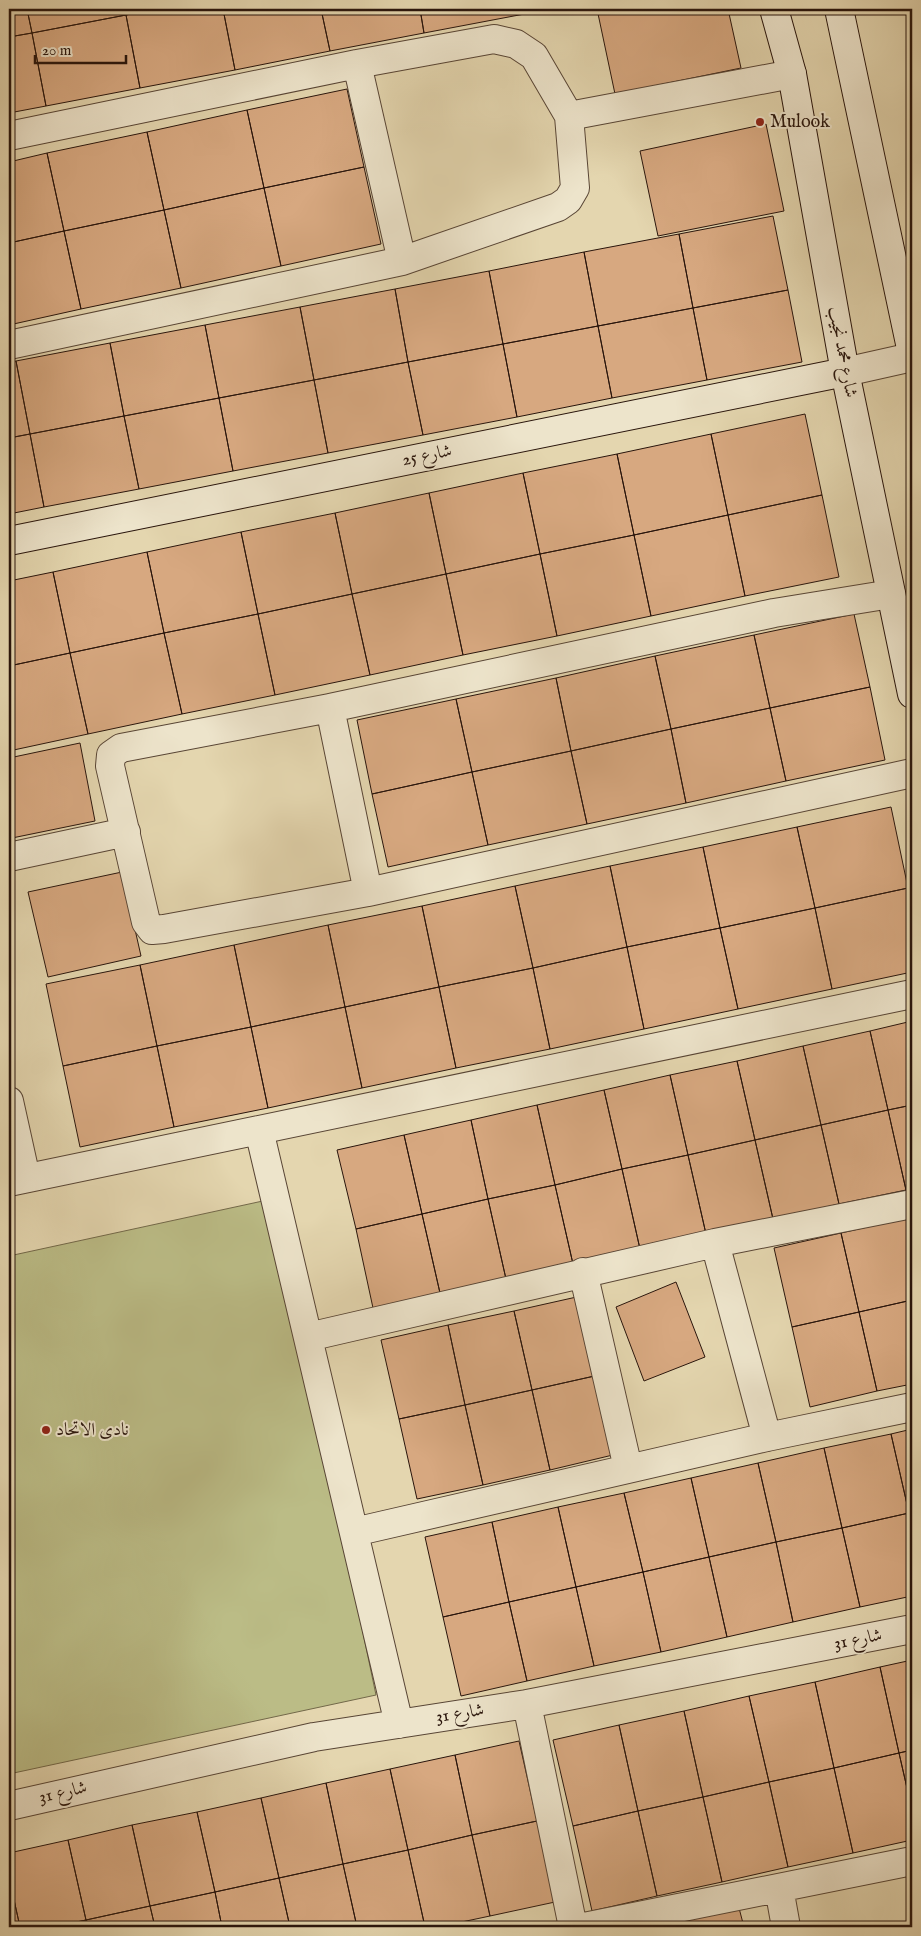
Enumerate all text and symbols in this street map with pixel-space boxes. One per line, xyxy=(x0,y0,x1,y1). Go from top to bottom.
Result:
scale bar xyxy=(35,32,126,64)
text: 20 m xyxy=(42,41,72,60)
place label: Mulook xyxy=(770,111,830,134)
marker: Mulook xyxy=(754,116,766,128)
street label: شارع محمد نجيب xyxy=(820,304,862,400)
street label: شارع 25 xyxy=(400,440,454,474)
place label: نادى الاتحاد xyxy=(56,1419,129,1442)
marker: نادى الاتحاد xyxy=(40,1424,52,1436)
street label: شارع 31 xyxy=(832,1624,884,1658)
street label: شارع 31 xyxy=(434,1699,486,1731)
street label: شارع 31 xyxy=(37,1776,90,1812)

